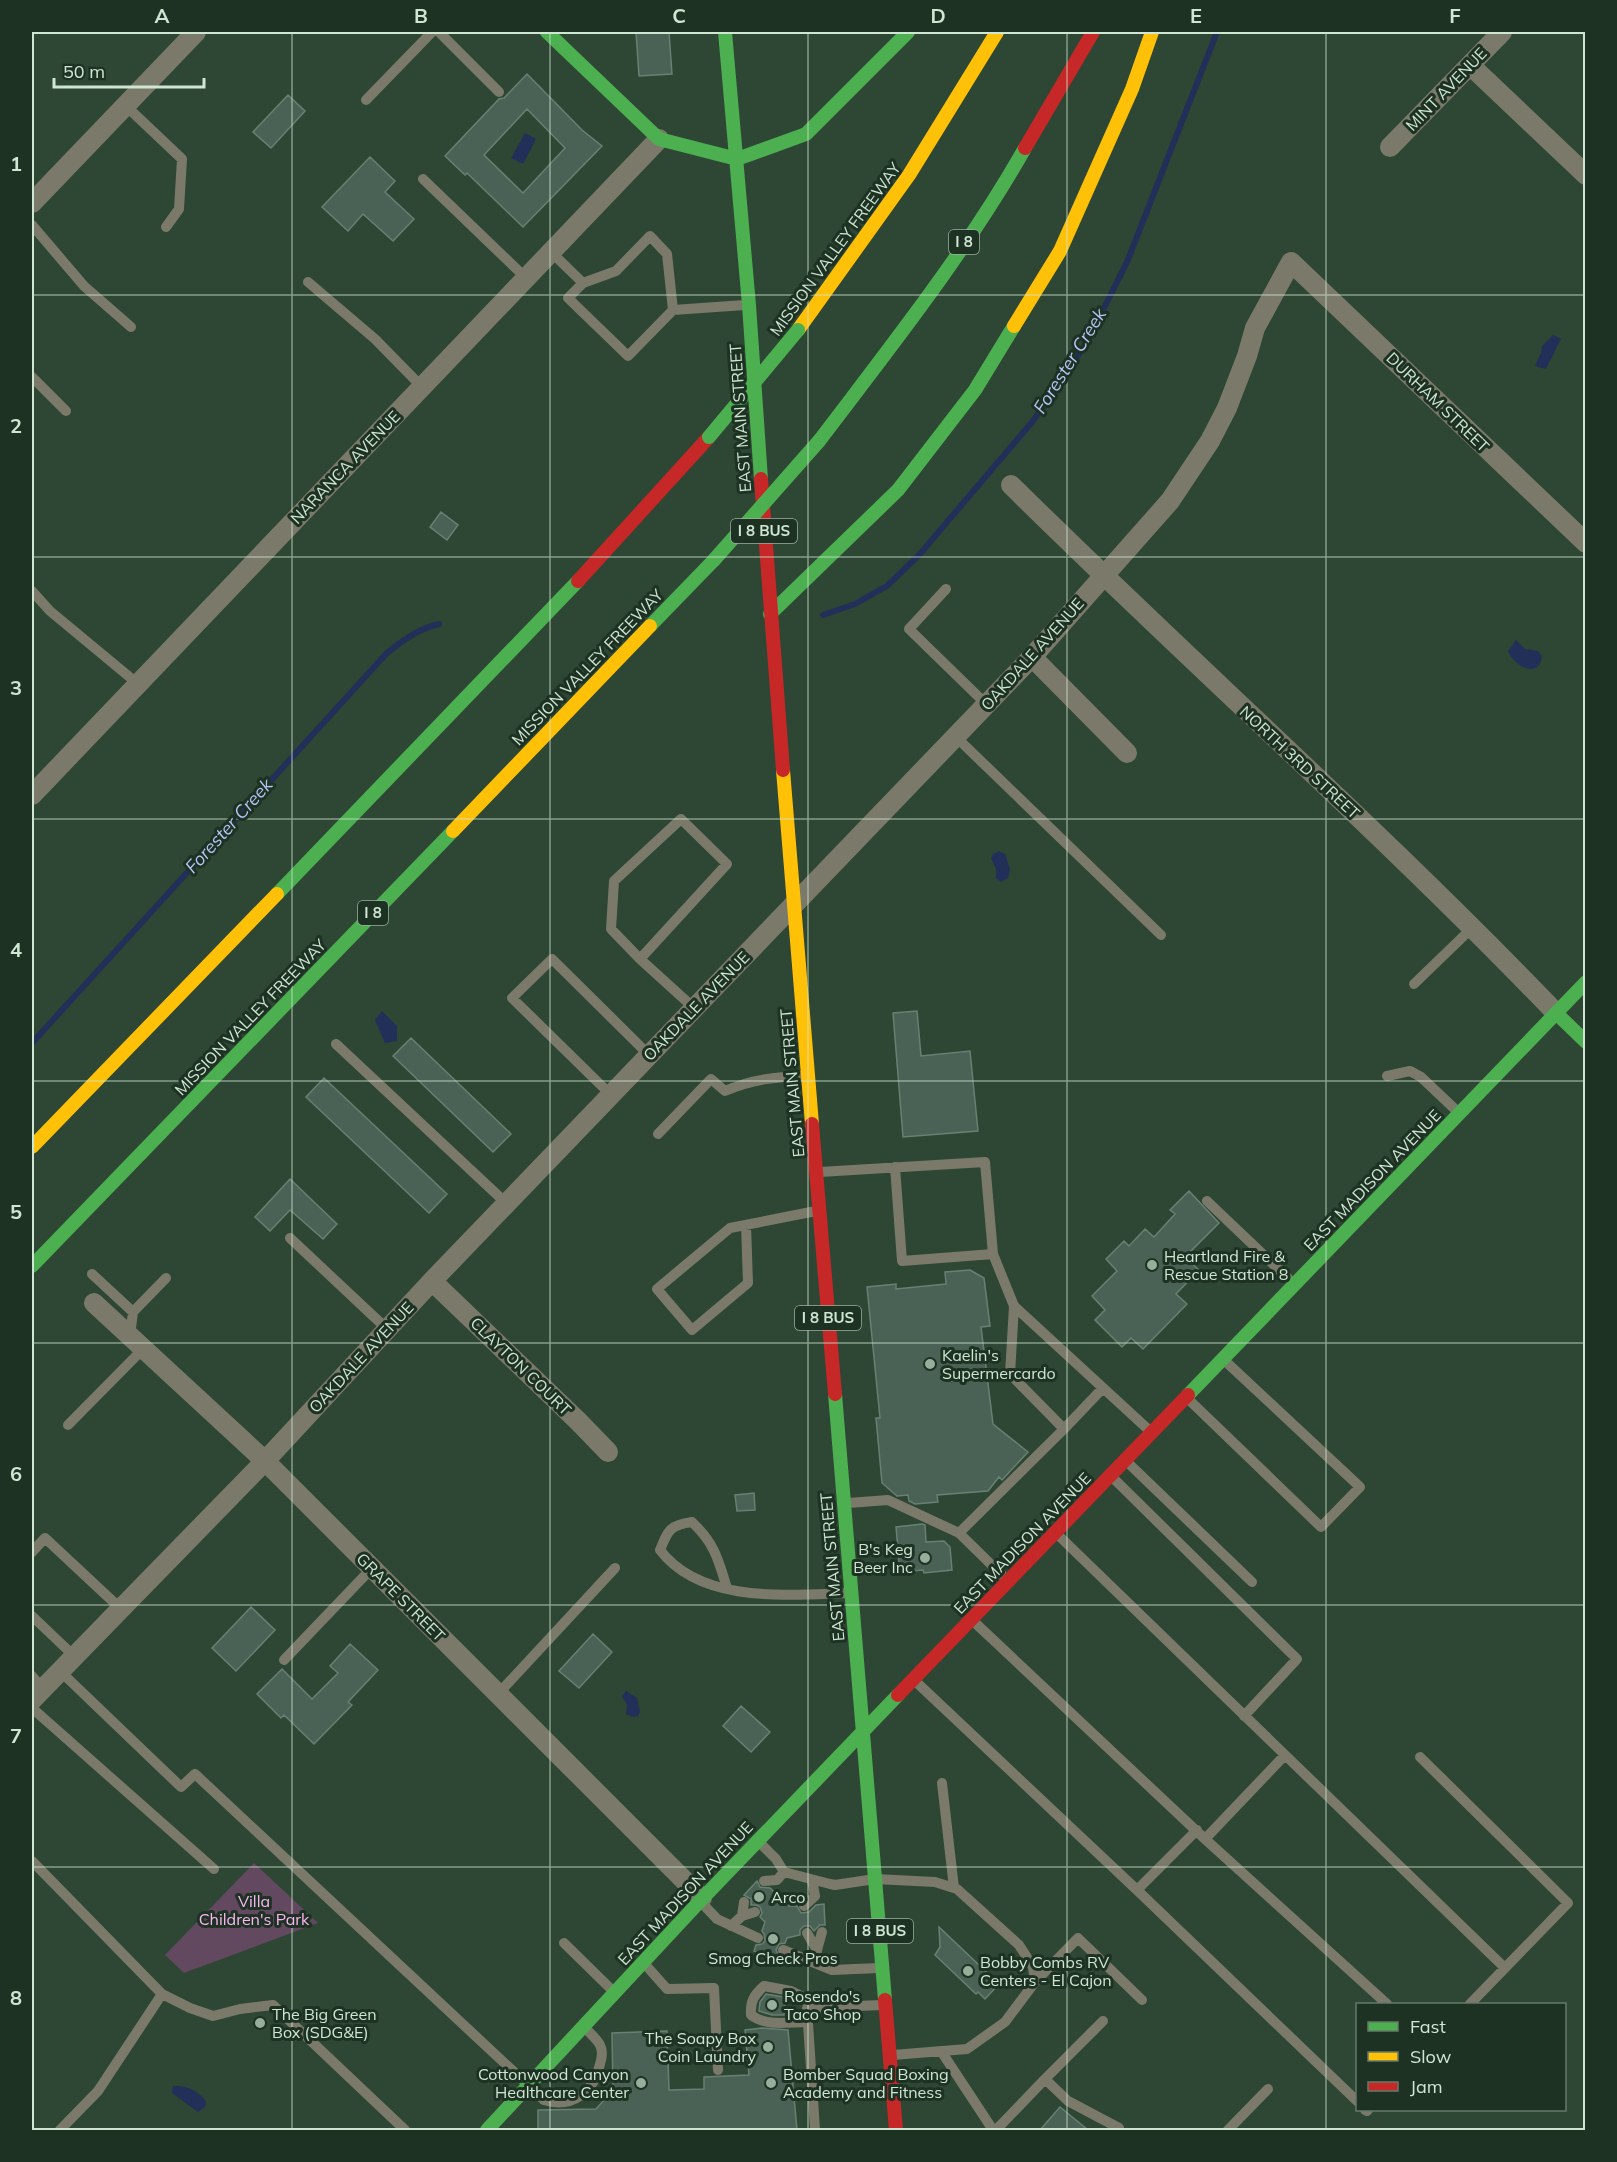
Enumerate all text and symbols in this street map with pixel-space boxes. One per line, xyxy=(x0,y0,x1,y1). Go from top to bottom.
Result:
text: A xyxy=(155,3,170,28)
text: B xyxy=(414,3,428,28)
text: C xyxy=(672,3,686,28)
text: D xyxy=(930,3,946,28)
text: E xyxy=(1190,3,1202,28)
text: F xyxy=(1449,3,1461,28)
street label: MINT AVENUE xyxy=(1401,43,1491,135)
scale bar xyxy=(54,51,204,89)
text: 50 m xyxy=(63,60,105,83)
text: 1 xyxy=(10,151,22,176)
street label: MISSION VALLEY FREEWAY xyxy=(765,158,905,340)
road number: I 8 xyxy=(949,230,979,254)
water label: Forester Creek xyxy=(1028,303,1111,418)
street label: EAST MAIN STREET xyxy=(725,343,755,493)
street label: DURHAM STREET xyxy=(1382,348,1494,456)
street label: NARANCA AVENUE xyxy=(286,406,404,528)
text: 2 xyxy=(10,413,22,438)
road number: I 8 BUS xyxy=(731,519,797,543)
street label: MISSION VALLEY FREEWAY xyxy=(507,585,667,749)
street label: OAKDALE AVENUE xyxy=(976,594,1088,714)
text: 3 xyxy=(10,675,22,700)
street label: NORTH 3RD STREET xyxy=(1236,701,1364,823)
water label: Forester Creek xyxy=(180,773,278,878)
road number: I 8 xyxy=(358,901,388,925)
street label: MISSION VALLEY FREEWAY xyxy=(170,935,330,1099)
text: 4 xyxy=(10,937,22,962)
street label: OAKDALE AVENUE xyxy=(639,947,753,1065)
street label: EAST MAIN STREET xyxy=(776,1008,808,1158)
street label: EAST MADISON AVENUE xyxy=(1299,1105,1445,1255)
text: 5 xyxy=(10,1199,22,1224)
place label: Heartland Fire & Rescue Station 8 xyxy=(1164,1246,1288,1284)
marker: Heartland Fire & Rescue Station 8 xyxy=(1145,1258,1159,1272)
street label: OAKDALE AVENUE xyxy=(304,1297,418,1417)
road number: I 8 BUS xyxy=(795,1306,861,1330)
street label: CLAYTON COURT xyxy=(466,1313,576,1419)
place label: Kaelin's Supermercardo xyxy=(942,1345,1056,1383)
marker: Kaelin's Supermercardo xyxy=(923,1357,937,1371)
text: 6 xyxy=(10,1461,22,1486)
street label: EAST MADISON AVENUE xyxy=(949,1468,1095,1618)
street label: EAST MAIN STREET xyxy=(816,1492,848,1642)
place label: B's Keg Beer Inc xyxy=(853,1539,913,1577)
street label: GRAPE STREET xyxy=(353,1549,450,1646)
marker: B's Keg Beer Inc xyxy=(918,1551,932,1565)
text: 7 xyxy=(10,1723,22,1748)
street label: EAST MADISON AVENUE xyxy=(613,1817,757,1969)
place label: Arco xyxy=(771,1887,805,1907)
marker: Arco xyxy=(752,1890,766,1904)
park label: Villa Children's Park xyxy=(199,1891,310,1929)
road number: I 8 BUS xyxy=(847,1919,913,1943)
marker: Smog Check Pros xyxy=(766,1932,780,1946)
place label: Smog Check Pros xyxy=(708,1948,838,1968)
place label: Bobby Combs RV Centers - El Cajon xyxy=(980,1952,1112,1990)
marker: Bobby Combs RV Centers - El Cajon xyxy=(961,1964,975,1978)
text: 8 xyxy=(10,1985,22,2010)
place label: Rosendo's Taco Shop xyxy=(784,1986,861,2024)
marker: Rosendo's Taco Shop xyxy=(765,1998,779,2012)
legend xyxy=(1356,2003,1566,2111)
place label: The Big Green Box (SDG&E) xyxy=(272,2004,377,2042)
text: Fast xyxy=(1410,2015,1446,2038)
marker: The Big Green Box (SDG&E) xyxy=(253,2016,267,2030)
place label: The Soapy Box Coin Laundry xyxy=(645,2028,756,2066)
marker: The Soapy Box Coin Laundry xyxy=(761,2040,775,2054)
text: Slow xyxy=(1410,2045,1452,2068)
place label: Cottonwood Canyon Healthcare Center xyxy=(478,2064,629,2102)
place label: Bomber Squad Boxing Academy and Fitness xyxy=(783,2064,949,2102)
text: Jam xyxy=(1410,2075,1443,2098)
marker: Cottonwood Canyon Healthcare Center xyxy=(634,2076,648,2090)
marker: Bomber Squad Boxing Academy and Fitness xyxy=(764,2076,778,2090)

